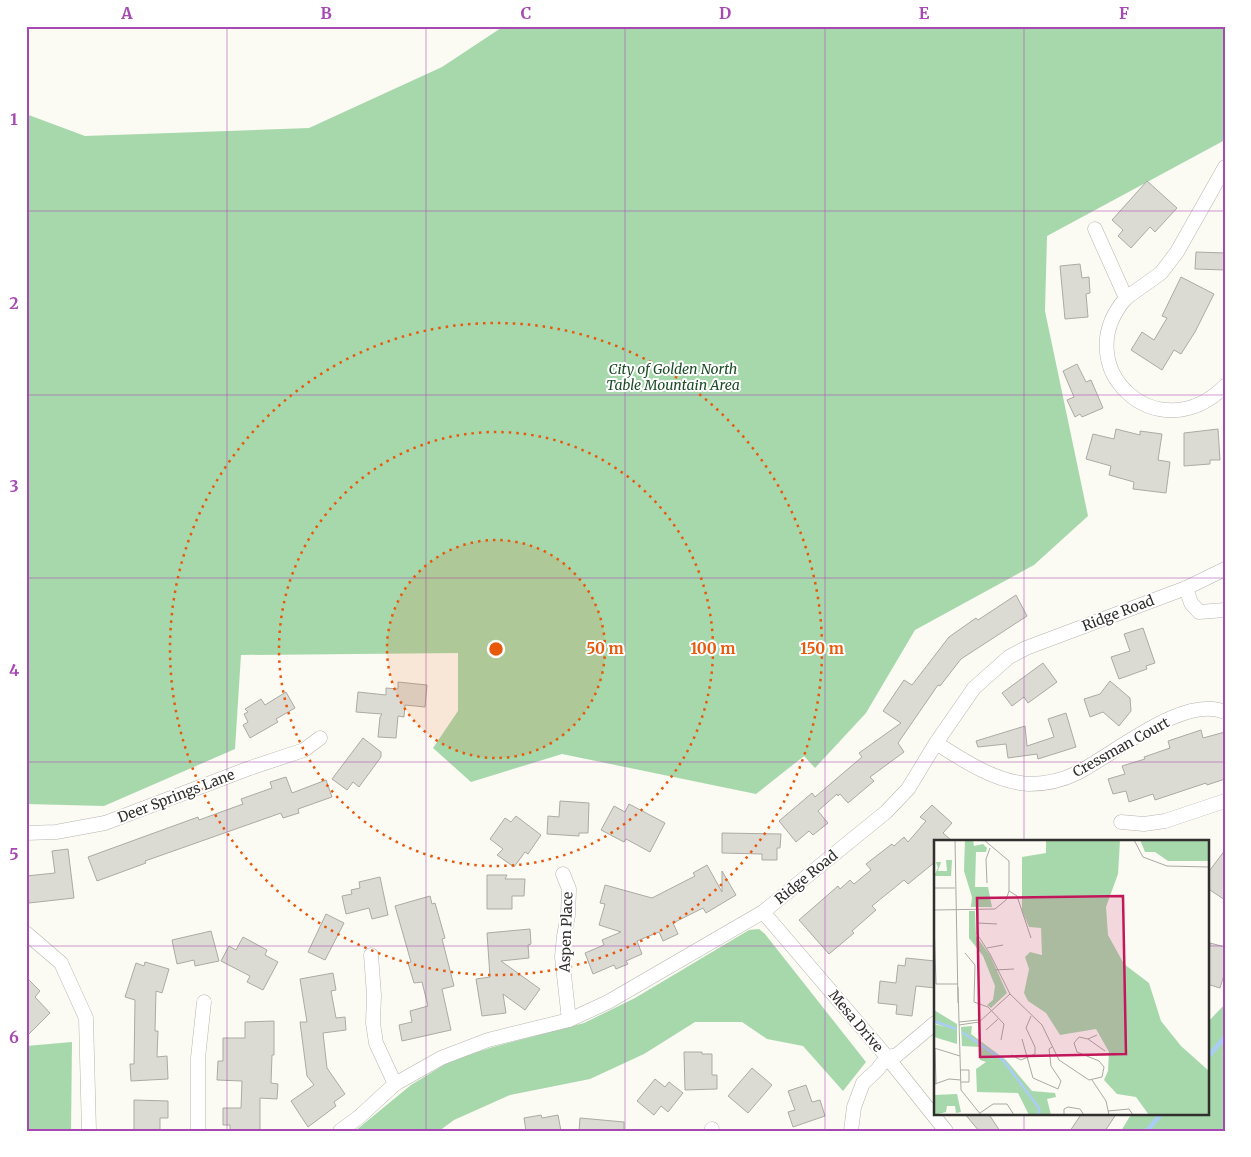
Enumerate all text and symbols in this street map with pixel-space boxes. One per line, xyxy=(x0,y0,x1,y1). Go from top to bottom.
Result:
text: A xyxy=(120,3,133,23)
text: B xyxy=(320,3,332,23)
text: C xyxy=(521,3,531,23)
text: D xyxy=(719,3,731,23)
text: E xyxy=(919,3,930,23)
text: F xyxy=(1119,3,1129,23)
text: 1 xyxy=(10,109,18,129)
text: 2 xyxy=(9,293,19,313)
park label: City of Golden North Table Mountain Area xyxy=(606,360,740,394)
text: 3 xyxy=(9,476,19,496)
street label: Ridge Road xyxy=(1079,591,1157,635)
text: 50 m xyxy=(586,639,624,658)
text: 100 m xyxy=(691,639,735,658)
text: 150 m xyxy=(800,639,844,658)
centre of rings xyxy=(487,640,505,658)
text: 4 xyxy=(9,660,19,680)
street label: Cressman Court xyxy=(1070,713,1173,781)
street label: Deer Springs Lane xyxy=(115,765,237,827)
inset map xyxy=(934,840,1208,1114)
text: 5 xyxy=(9,844,19,864)
street label: Ridge Road xyxy=(771,846,841,908)
street label: Aspen Place xyxy=(556,891,576,974)
street label: Mesa Drive xyxy=(825,986,887,1056)
text: 6 xyxy=(9,1027,19,1047)

